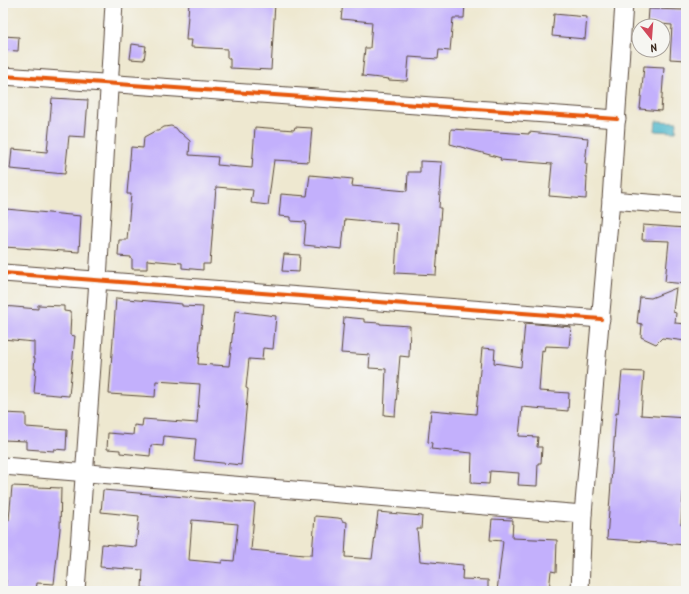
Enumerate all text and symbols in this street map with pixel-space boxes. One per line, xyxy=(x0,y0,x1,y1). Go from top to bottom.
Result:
north arrow xyxy=(631,18,671,58)
text: N xyxy=(648,37,660,56)

